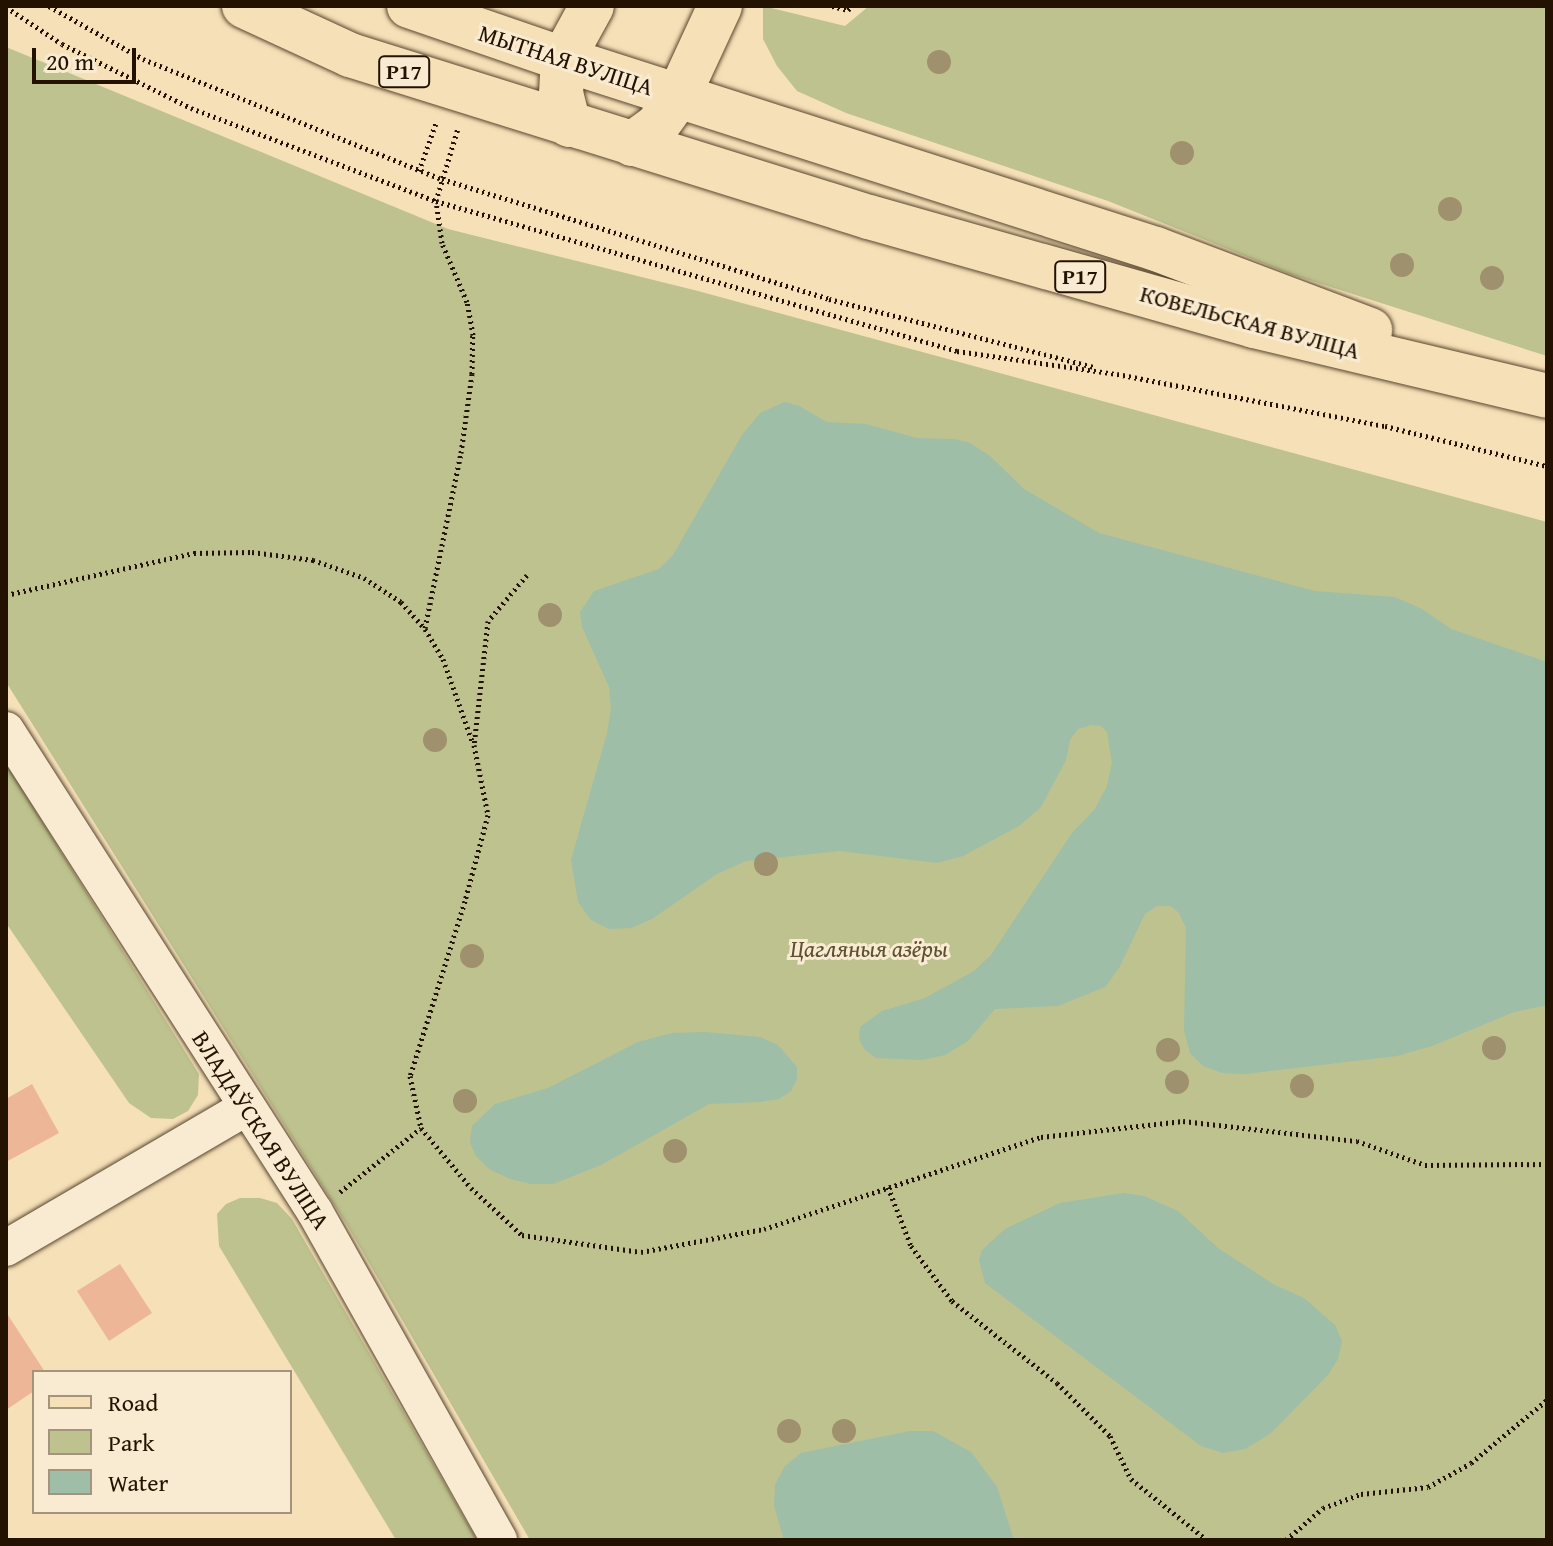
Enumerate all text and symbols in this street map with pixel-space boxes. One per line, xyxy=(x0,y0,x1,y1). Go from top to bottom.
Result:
street label: МЫТНАЯ ВУЛІЦА xyxy=(475,18,657,102)
scale bar xyxy=(36,32,140,82)
text: 20 m xyxy=(46,44,94,79)
road number: Р17 xyxy=(378,54,430,90)
road number: Р17 xyxy=(1054,259,1106,295)
street label: КОВЕЛЬСКАЯ ВУЛІЦА xyxy=(1137,279,1363,365)
park label: Цагляныя азёры xyxy=(790,935,948,963)
street label: ВЛАДАЎСКАЯ ВУЛІЦА xyxy=(186,1025,336,1235)
legend xyxy=(32,1370,292,1514)
text: Road xyxy=(108,1385,158,1420)
text: Park xyxy=(108,1425,154,1460)
text: Water xyxy=(108,1465,168,1500)

